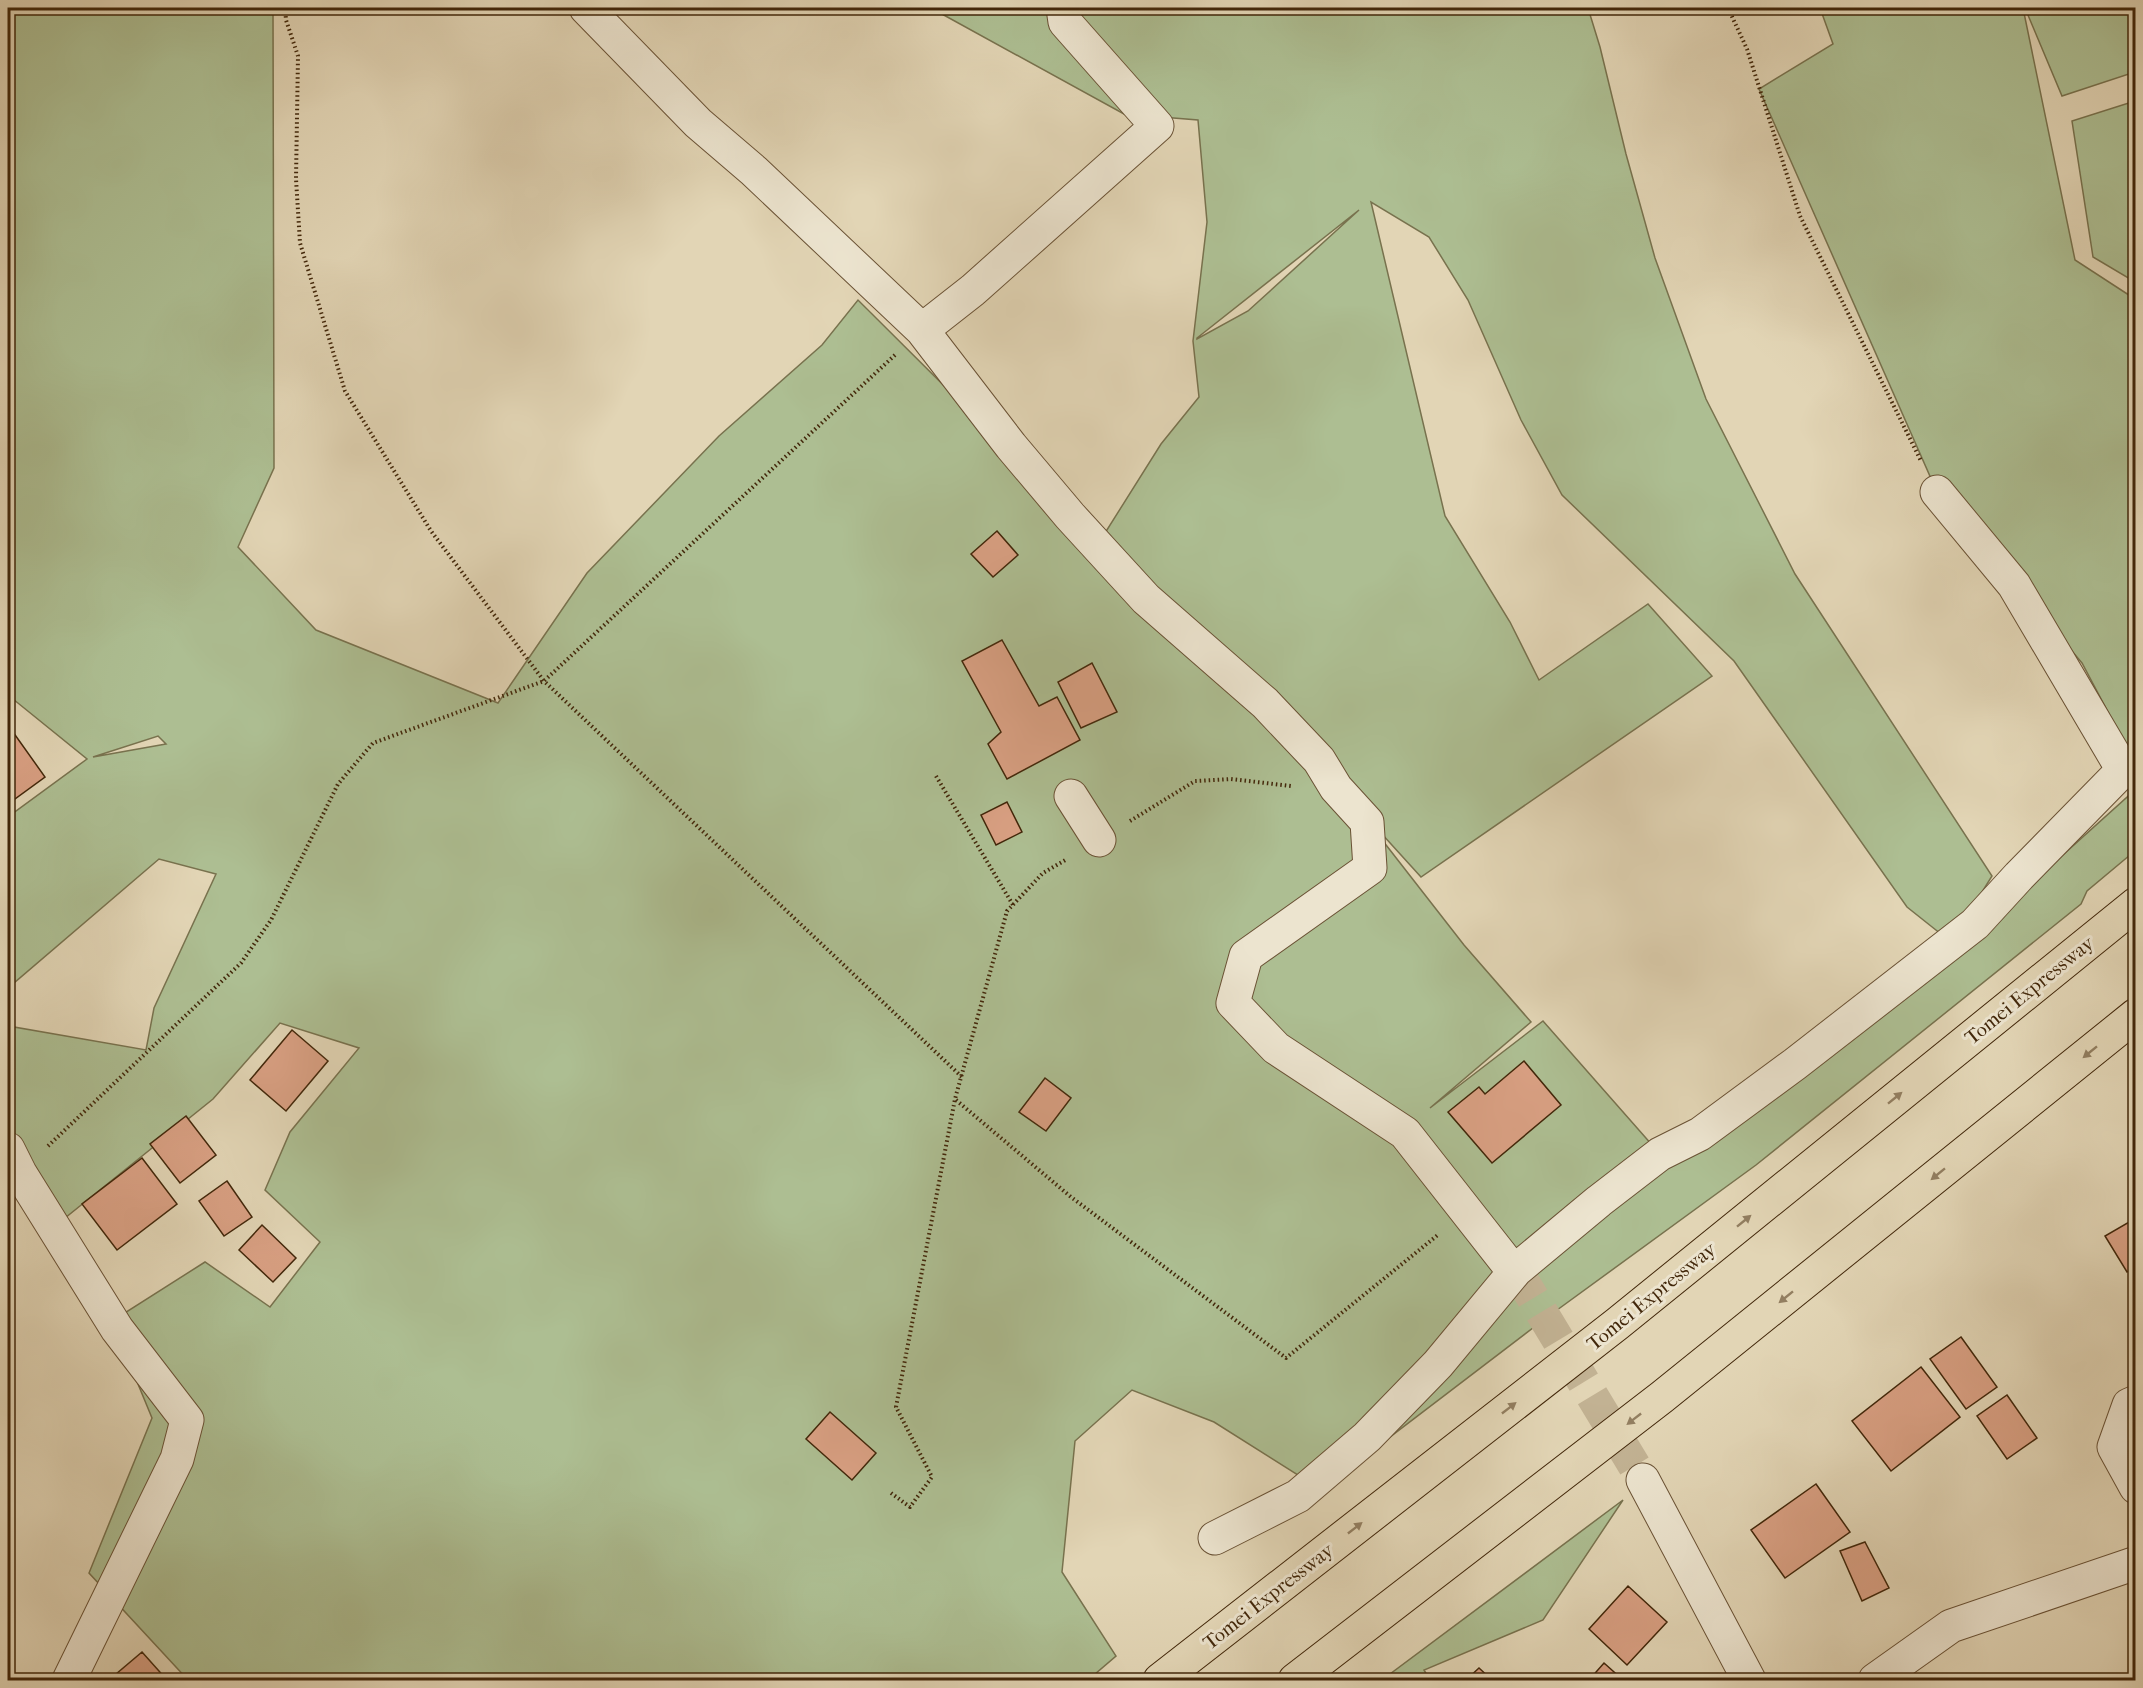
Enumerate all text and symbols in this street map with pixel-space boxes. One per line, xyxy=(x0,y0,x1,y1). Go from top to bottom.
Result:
street label: Tomei Expressway xyxy=(1960,931,2099,1049)
one-way arrow xyxy=(2082,1046,2098,1059)
one-way arrow xyxy=(1887,1092,1903,1105)
one-way arrow xyxy=(1930,1168,1946,1181)
one-way arrow xyxy=(1736,1216,1751,1228)
street label: Tomei Expressway xyxy=(1582,1237,1721,1355)
one-way arrow xyxy=(1778,1290,1794,1303)
one-way arrow xyxy=(1501,1402,1517,1415)
one-way arrow xyxy=(1626,1412,1642,1425)
one-way arrow xyxy=(1348,1523,1363,1535)
street label: Tomei Expressway xyxy=(1199,1538,1339,1654)

